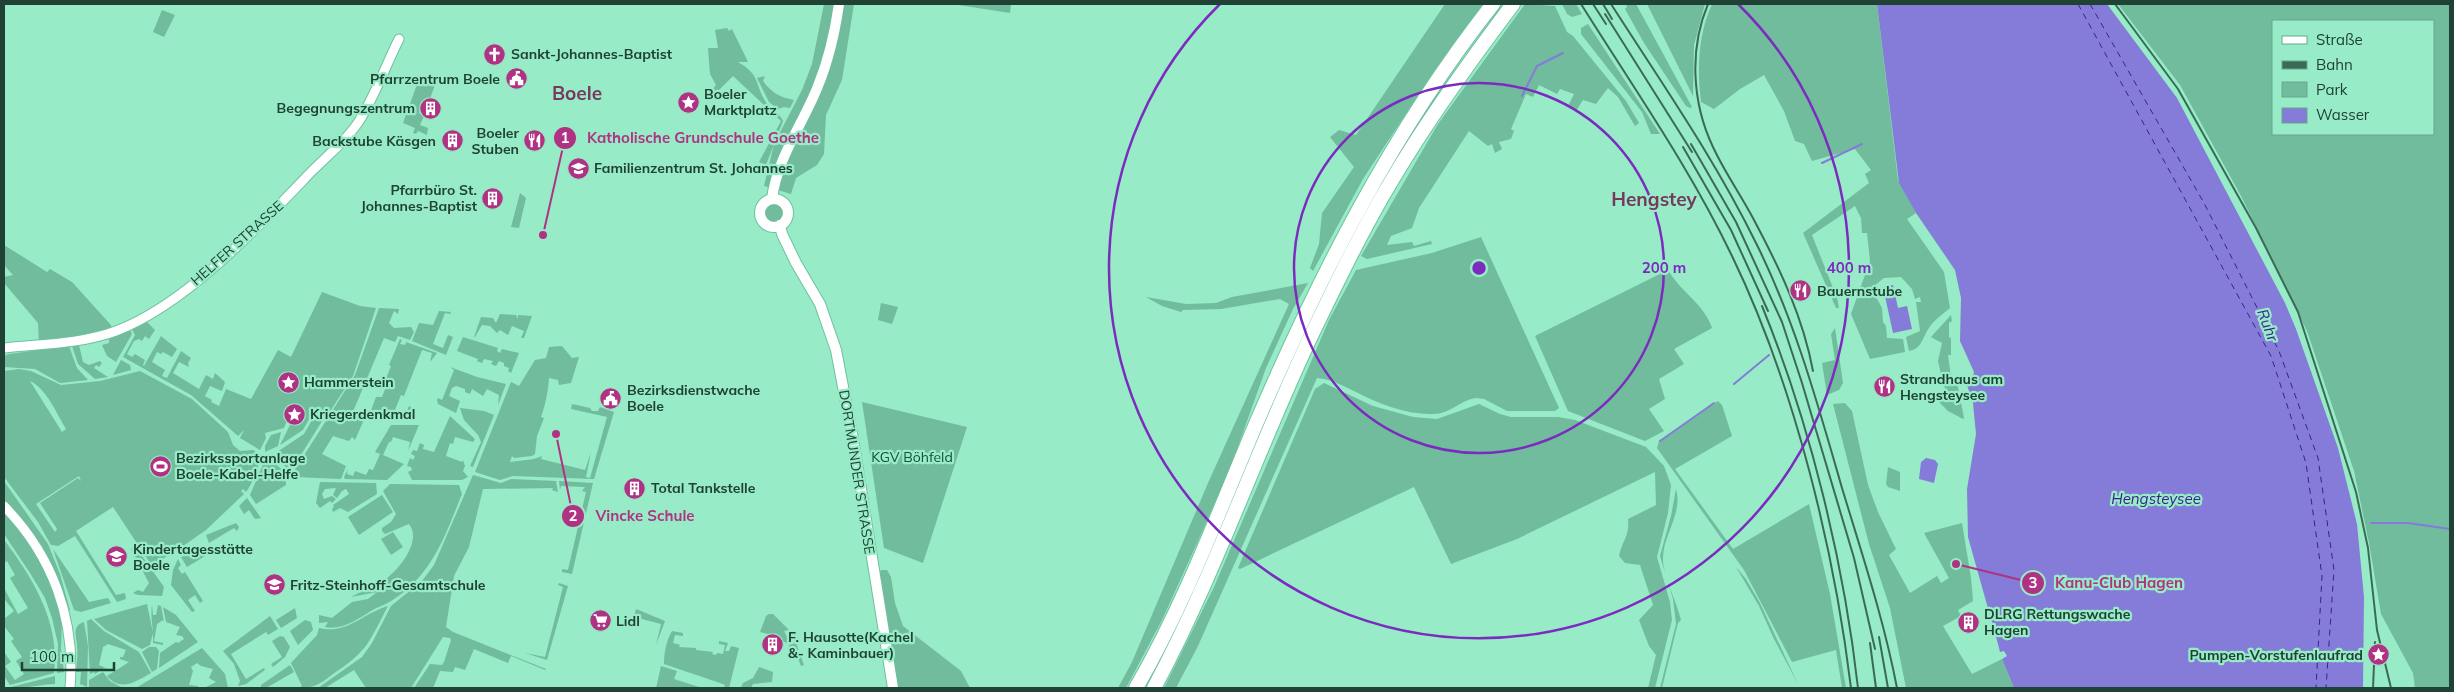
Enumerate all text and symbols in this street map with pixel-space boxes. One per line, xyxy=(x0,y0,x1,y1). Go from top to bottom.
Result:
legend xyxy=(2272,20,2434,135)
text: Straße xyxy=(2316,30,2363,49)
church icon: Sankt-Johannes-Baptist xyxy=(483,42,507,66)
place label: Sankt-Johannes-Baptist xyxy=(511,45,673,63)
text: Bahn xyxy=(2316,55,2353,74)
public building icon: Pfarrzentrum Boele xyxy=(504,67,528,91)
place label: Pfarrzentrum Boele xyxy=(370,70,500,88)
text: Park xyxy=(2316,80,2348,99)
district label: Boele xyxy=(552,81,602,105)
place label: Boeler Marktplatz xyxy=(704,85,777,119)
place icon: Boeler Marktplatz xyxy=(676,90,700,114)
building icon: Begegnungszentrum xyxy=(419,96,443,120)
place label: Begegnungszentrum xyxy=(277,99,415,117)
text: Wasser xyxy=(2316,105,2370,124)
callout: Katholische Grundschule Goethe xyxy=(552,123,829,153)
place label: Boeler Stuben xyxy=(472,124,519,158)
text: 1 xyxy=(560,128,570,147)
text: Katholische Grundschule Goethe xyxy=(587,128,819,147)
building icon: Backstube Käsgen xyxy=(440,129,464,153)
restaurant icon: Boeler Stuben xyxy=(523,129,547,153)
place label: Backstube Käsgen xyxy=(312,132,436,150)
school or university icon: Familienzentrum St. Johannes xyxy=(566,156,590,180)
place label: Familienzentrum St. Johannes xyxy=(594,159,793,177)
place label: Pfarrbüro St. Johannes-Baptist xyxy=(361,181,478,215)
building icon: Pfarrbüro St. Johannes-Baptist xyxy=(481,186,505,210)
district label: Hengstey xyxy=(1611,187,1697,211)
street label: HELFER STRASSE xyxy=(187,197,287,289)
text: 200 m xyxy=(1642,258,1686,277)
text: 400 m xyxy=(1827,258,1871,277)
centre of rings xyxy=(1470,259,1488,277)
restaurant icon: Bauernstube xyxy=(1789,279,1813,303)
place label: Bauernstube xyxy=(1817,282,1903,300)
water label: Ruhr xyxy=(2253,306,2283,344)
place icon: Hammerstein xyxy=(276,370,300,394)
place label: Strandhaus am Hengsteysee xyxy=(1900,370,2003,404)
place label: Hammerstein xyxy=(304,373,394,391)
restaurant icon: Strandhaus am Hengsteysee xyxy=(1872,375,1896,399)
place label: Bezirksdienstwache Boele xyxy=(627,381,761,415)
public building icon: Bezirksdienstwache Boele xyxy=(599,386,623,410)
street label: DORTMUNDER STRASSE xyxy=(835,388,879,556)
place icon: Kriegerdenkmal xyxy=(282,402,306,426)
place label: Kriegerdenkmal xyxy=(310,405,415,423)
park label: KGV Böhfeld xyxy=(871,448,953,466)
place label: Bezirkssportanlage Boele-Kabel-Helfe xyxy=(176,449,306,483)
sports icon: Bezirkssportanlage Boele-Kabel-Helfe xyxy=(148,454,172,478)
building icon: Total Tankstelle xyxy=(623,476,647,500)
place label: Total Tankstelle xyxy=(651,479,756,497)
water label: Hengsteysee xyxy=(2111,489,2201,508)
callout: Vincke Schule xyxy=(561,501,705,531)
text: 2 xyxy=(568,506,578,525)
text: Vincke Schule xyxy=(594,506,695,525)
place label: Kindertagesstätte Boele xyxy=(133,540,253,574)
school or university icon: Kindertagesstätte Boele xyxy=(105,545,129,569)
callout: Kanu-Club Hagen xyxy=(2020,568,2193,598)
school or university icon: Fritz-Steinhoff-Gesamtschule xyxy=(262,573,286,597)
text: 3 xyxy=(2028,573,2038,592)
text: Kanu-Club Hagen xyxy=(2055,573,2183,592)
place label: Fritz-Steinhoff-Gesamtschule xyxy=(290,576,486,594)
place label: DLRG Rettungswache Hagen xyxy=(1984,605,2131,639)
supermarket icon: Lidl xyxy=(588,609,612,633)
building icon: DLRG Rettungswache Hagen xyxy=(1956,610,1980,634)
place label: Lidl xyxy=(616,612,640,630)
place label: F. Hausotte(Kachel &- Kaminbauer) xyxy=(788,628,914,662)
building icon: F. Hausotte(Kachel &- Kaminbauer) xyxy=(760,633,784,657)
scale bar xyxy=(22,640,115,672)
place icon: Pumpen-Vorstufenlaufrad xyxy=(2367,643,2391,667)
place label: Pumpen-Vorstufenlaufrad xyxy=(2189,646,2363,664)
text: 100 m xyxy=(30,647,74,666)

